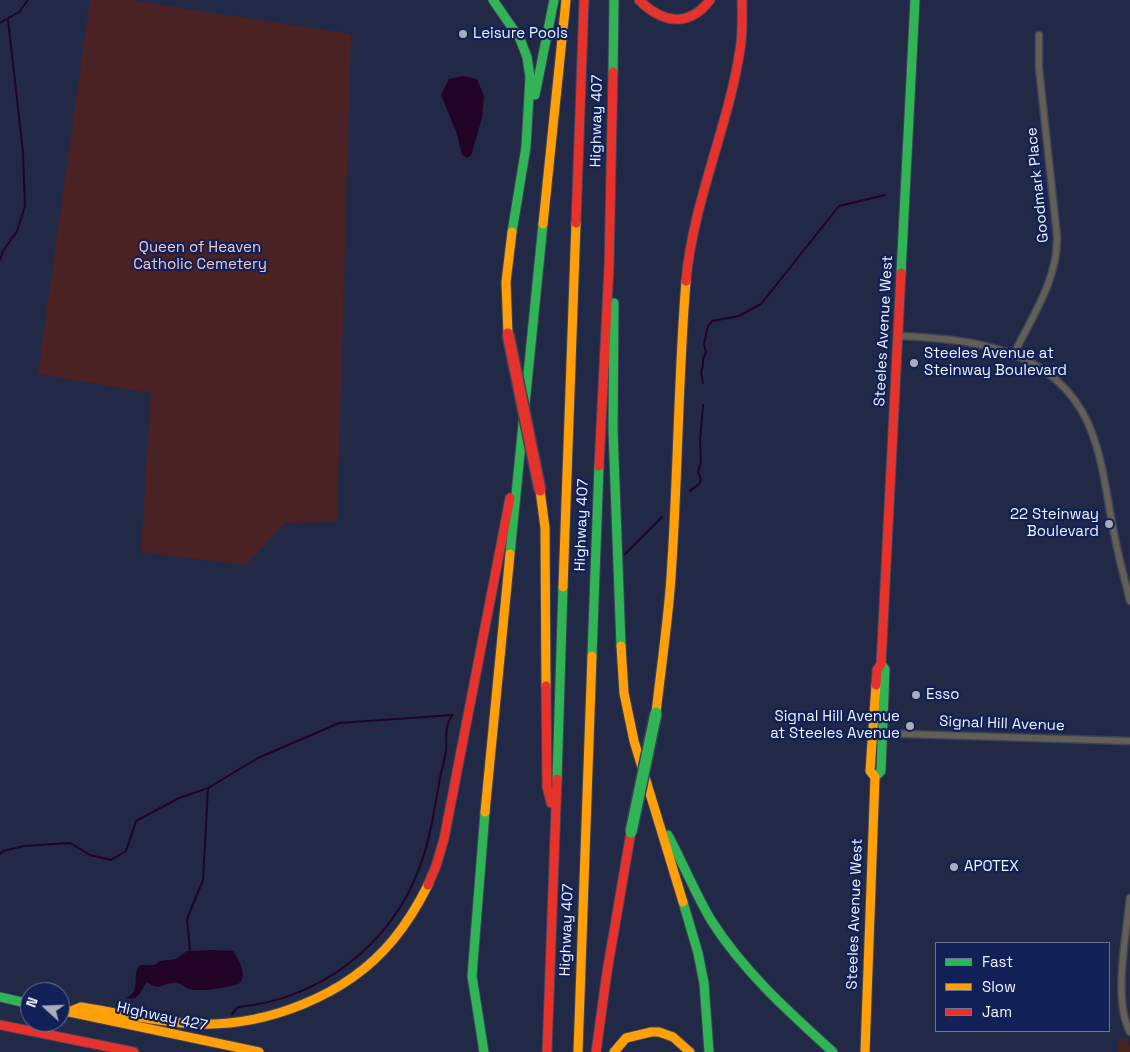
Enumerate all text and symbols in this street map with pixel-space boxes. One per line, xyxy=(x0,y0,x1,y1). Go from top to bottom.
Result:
place label: Leisure Pools xyxy=(473,25,568,43)
marker: Leisure Pools xyxy=(457,28,469,40)
street label: Highway 407 xyxy=(587,74,607,168)
street label: Goodmark Place xyxy=(1023,126,1053,244)
park label: Queen of Heaven Catholic Cemetery xyxy=(133,239,267,274)
street label: Steeles Avenue West xyxy=(871,255,897,407)
place label: Steeles Avenue at Steinway Boulevard xyxy=(924,345,1067,380)
marker: Steeles Avenue at Steinway Boulevard xyxy=(908,357,920,369)
street label: Highway 407 xyxy=(571,478,593,572)
place label: 22 Steinway Boulevard xyxy=(1010,506,1099,541)
marker: 22 Steinway Boulevard xyxy=(1103,518,1115,530)
place label: Esso xyxy=(926,686,960,704)
marker: Esso xyxy=(910,689,922,701)
place label: Signal Hill Avenue at Steeles Avenue xyxy=(770,708,900,743)
street label: Signal Hill Avenue xyxy=(939,713,1065,735)
marker: Signal Hill Avenue at Steeles Avenue xyxy=(904,720,916,732)
street label: Steeles Avenue West xyxy=(843,838,867,990)
place label: APOTEX xyxy=(964,858,1019,876)
marker: APOTEX xyxy=(948,861,960,873)
street label: Highway 407 xyxy=(556,883,578,977)
legend xyxy=(935,942,1110,1032)
text: Fast xyxy=(982,952,1013,971)
text: Slow xyxy=(982,977,1016,996)
north arrow xyxy=(20,982,70,1032)
text: N xyxy=(22,995,42,1010)
street label: Highway 427 xyxy=(115,999,209,1035)
text: Jam xyxy=(982,1002,1012,1021)

